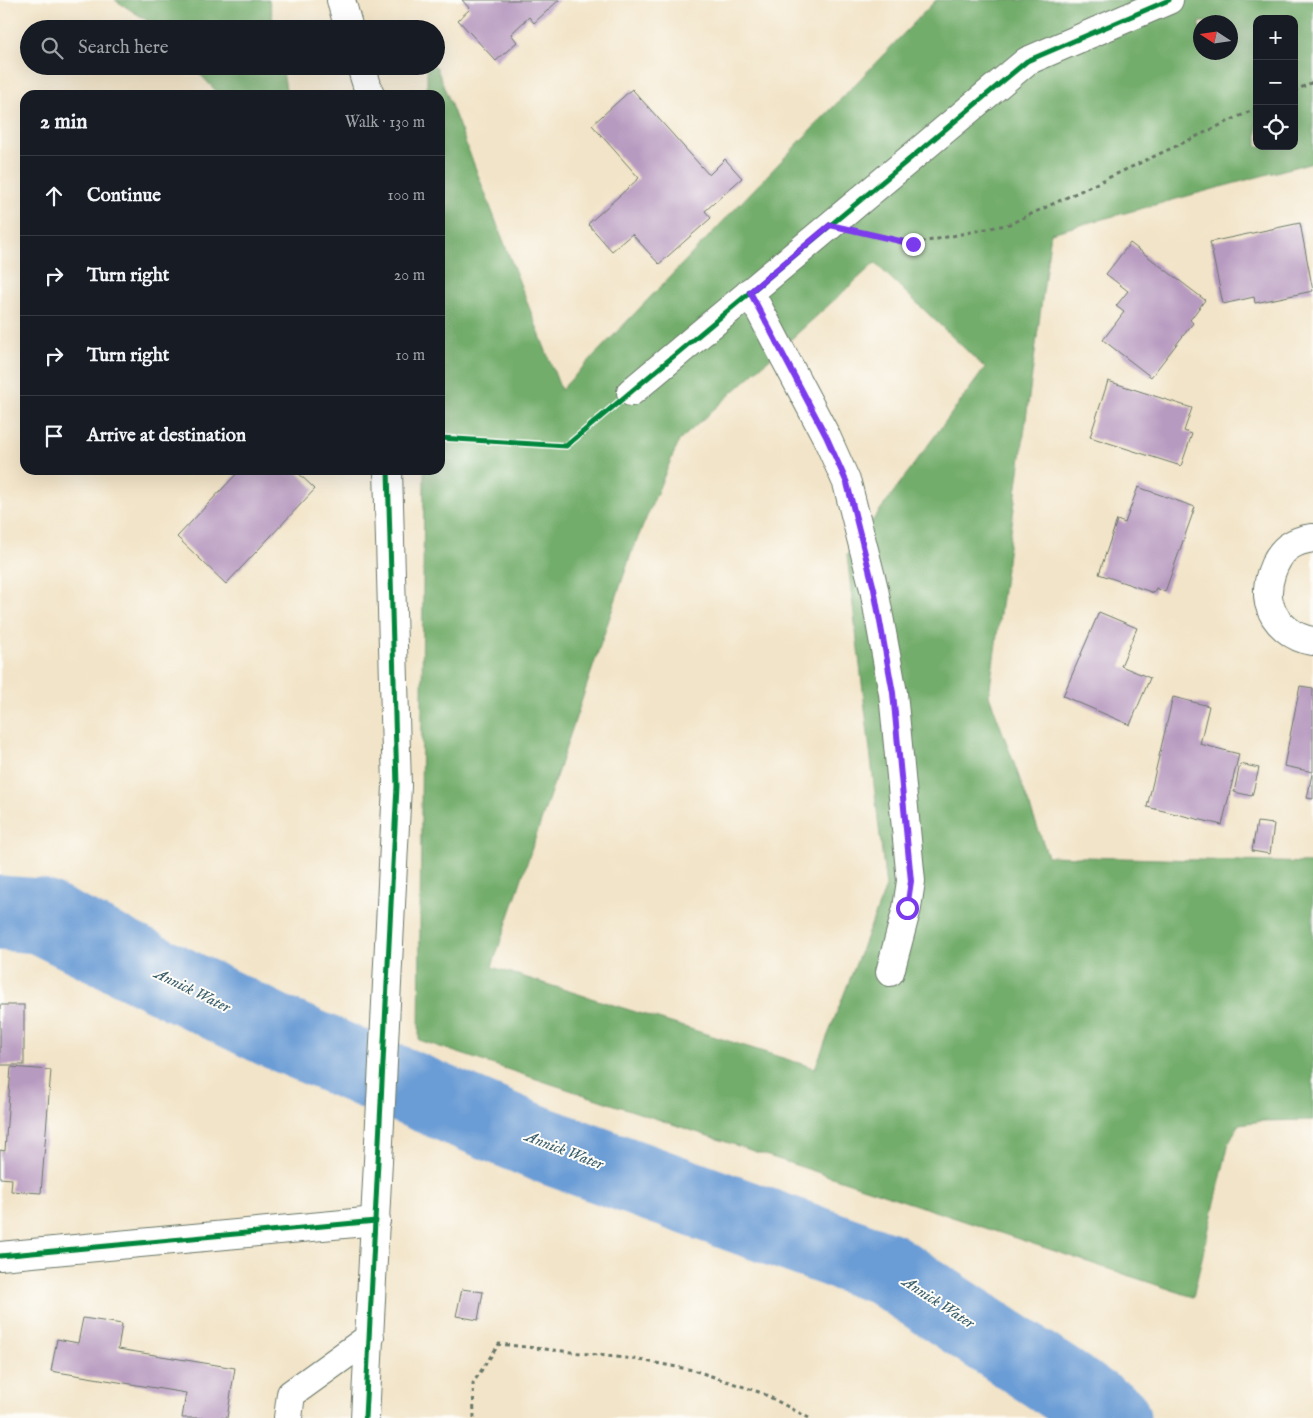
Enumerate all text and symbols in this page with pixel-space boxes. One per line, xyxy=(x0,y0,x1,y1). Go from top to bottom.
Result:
north arrow xyxy=(1193,15,1238,60)
map controls xyxy=(1253,15,1298,150)
button: + xyxy=(1253,15,1298,60)
search box xyxy=(20,20,445,75)
icon: search xyxy=(38,34,66,62)
text: Search here xyxy=(78,36,169,60)
button: − xyxy=(1253,60,1298,105)
button: locate xyxy=(1253,105,1298,150)
text: 2 min xyxy=(40,109,87,136)
text: Walk · 130 m xyxy=(345,113,425,133)
icon: ahead xyxy=(40,182,68,210)
text: Continue xyxy=(87,184,161,208)
text: 100 m xyxy=(388,186,425,206)
route end xyxy=(902,233,925,256)
icon: right xyxy=(40,262,68,290)
text: Turn right xyxy=(87,264,169,288)
text: 20 m xyxy=(394,266,425,286)
icon: right xyxy=(40,342,68,370)
text: Turn right xyxy=(87,344,169,368)
text: 10 m xyxy=(395,346,425,366)
icon: arrive xyxy=(40,422,68,450)
text: Arrive at destination xyxy=(87,424,246,448)
route start xyxy=(896,897,919,920)
water label: Annick Water xyxy=(149,963,235,1019)
water label: Annick Water xyxy=(520,1126,607,1176)
water label: Annick Water xyxy=(897,1271,979,1335)

